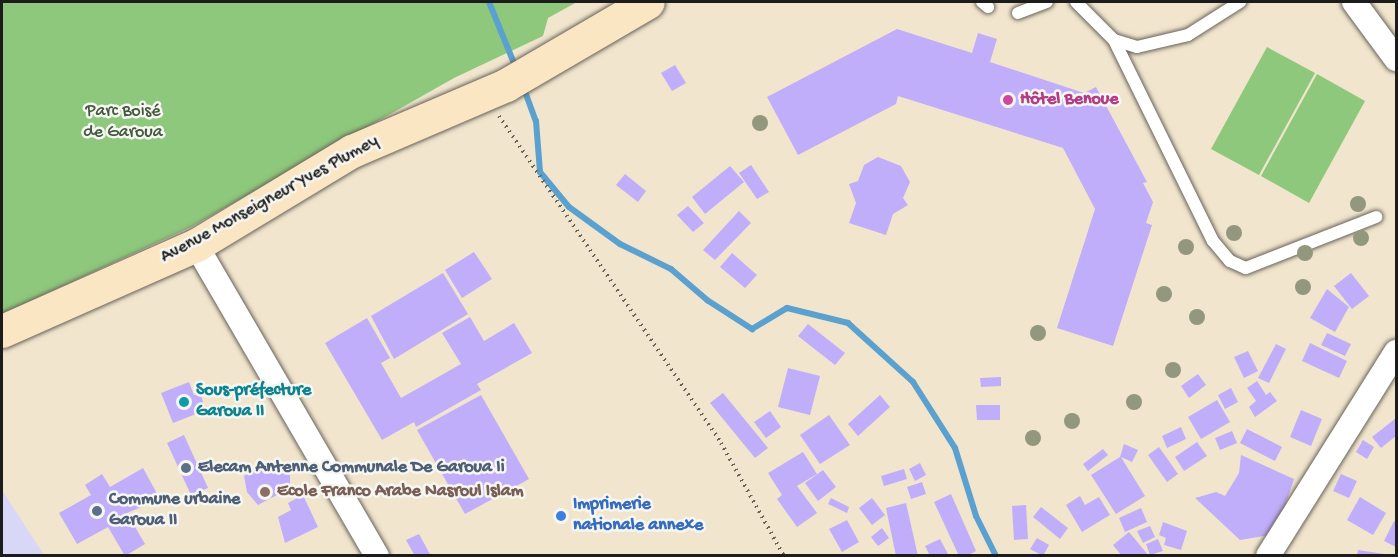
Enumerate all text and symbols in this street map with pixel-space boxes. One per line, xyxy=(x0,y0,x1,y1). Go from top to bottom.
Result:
place label: Hôtel Benoue xyxy=(1020,89,1119,111)
marker: Hôtel Benoue xyxy=(1001,93,1015,107)
park label: Parc Boisé de Garoua xyxy=(83,102,163,144)
street label: Avenue Monseigneur Yves Plumey xyxy=(157,131,383,269)
place label: Sous-préfecture Garoua II xyxy=(196,381,311,424)
marker: Sous-préfecture Garoua II xyxy=(177,395,191,409)
place label: Elecam Antenne Communale De Garoua Ii xyxy=(198,457,505,479)
marker: Elecam Antenne Communale De Garoua Ii xyxy=(179,461,193,475)
place label: Ecole Franco Arabe Nasroul Islam xyxy=(277,481,524,503)
marker: Ecole Franco Arabe Nasroul Islam xyxy=(258,485,272,499)
place label: Commune urbaine Garoua II xyxy=(109,490,240,532)
place label: Imprimerie nationale annexe xyxy=(573,495,703,538)
marker: Commune urbaine Garoua II xyxy=(90,504,104,518)
marker: Imprimerie nationale annexe xyxy=(554,509,568,523)

